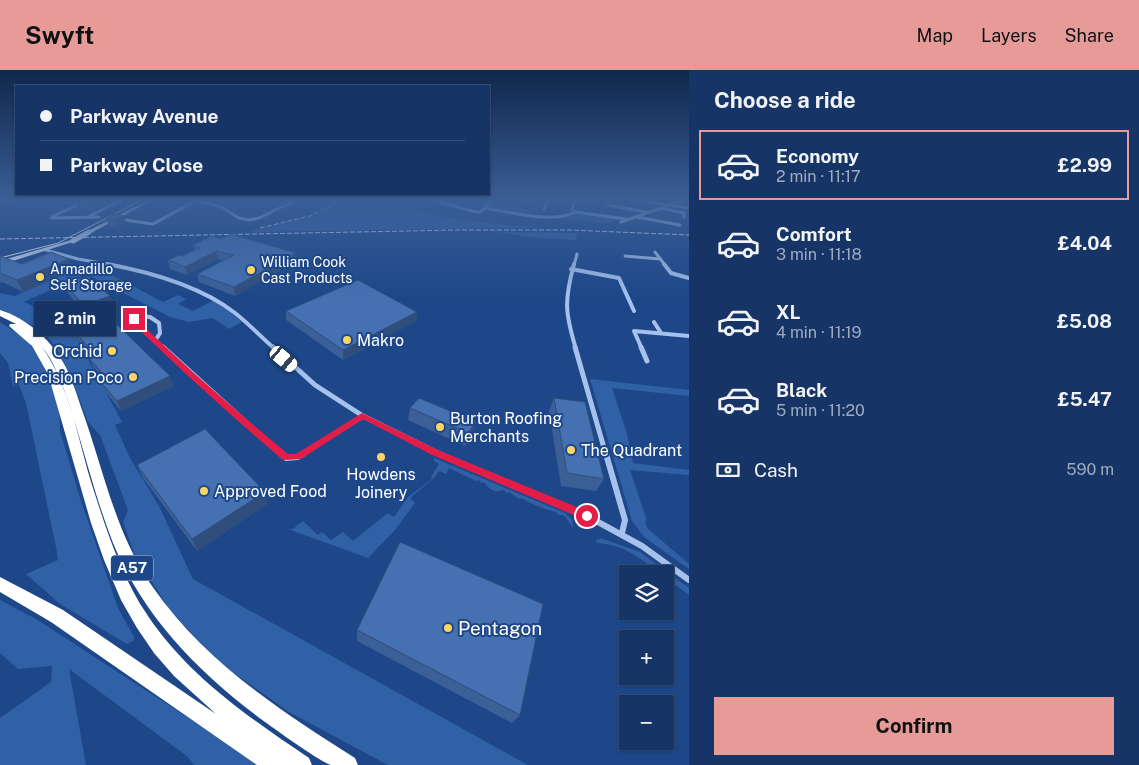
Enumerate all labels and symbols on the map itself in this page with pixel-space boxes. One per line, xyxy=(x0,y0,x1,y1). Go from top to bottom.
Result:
place label: William Cook Cast Products xyxy=(261,254,352,286)
place label: Armadillo Self Storage xyxy=(50,261,132,293)
marker: William Cook Cast Products xyxy=(245,264,257,276)
marker: Armadillo Self Storage xyxy=(34,271,46,283)
callout: 2 min xyxy=(34,302,116,336)
route end xyxy=(123,308,145,330)
place label: Makro xyxy=(357,331,404,350)
marker: Makro xyxy=(341,334,353,346)
place label: Orchid xyxy=(53,342,102,361)
car xyxy=(267,344,300,374)
marker: Orchid xyxy=(106,345,118,357)
place label: Precision Poco xyxy=(14,368,123,387)
marker: Precision Poco xyxy=(127,371,139,383)
place label: Burton Roofing Merchants xyxy=(450,409,562,446)
marker: Burton Roofing Merchants xyxy=(434,421,446,433)
place label: The Quadrant xyxy=(581,441,682,460)
marker: The Quadrant xyxy=(565,444,577,456)
marker: Howdens Joinery xyxy=(375,451,387,463)
place label: Howdens Joinery xyxy=(346,465,416,502)
place label: Approved Food xyxy=(214,482,327,501)
marker: Approved Food xyxy=(198,485,210,497)
route start xyxy=(576,505,598,527)
road number: A57 xyxy=(111,556,153,580)
place label: Pentagon xyxy=(458,617,542,639)
marker: Pentagon xyxy=(442,622,454,634)

